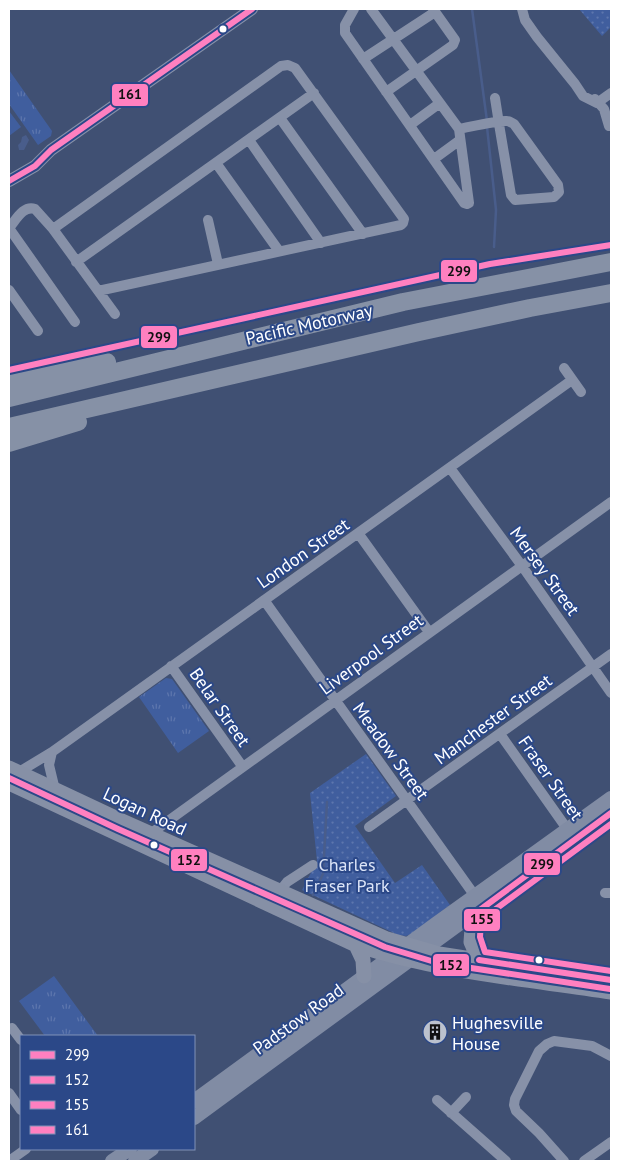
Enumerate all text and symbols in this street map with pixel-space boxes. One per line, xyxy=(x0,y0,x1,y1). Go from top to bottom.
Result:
unlabelled marker xyxy=(218,24,228,34)
line badge: 161 xyxy=(111,83,149,107)
text: 161 xyxy=(118,85,142,103)
line badge: 299 xyxy=(440,259,478,283)
text: 299 xyxy=(447,262,471,280)
street label: Pacific Motorway xyxy=(243,298,375,350)
line badge: 299 xyxy=(140,325,178,349)
text: 299 xyxy=(147,328,171,346)
street label: London Street xyxy=(252,513,354,593)
street label: Mersey Street xyxy=(505,522,585,620)
street label: Liverpool Street xyxy=(315,609,427,699)
street label: Belar Street xyxy=(185,663,255,751)
street label: Manchester Street xyxy=(430,669,556,769)
street label: Meadow Street xyxy=(348,698,434,804)
street label: Fraser Street xyxy=(513,731,589,825)
street label: Logan Road xyxy=(100,782,190,840)
unlabelled marker xyxy=(149,840,159,850)
line badge: 152 xyxy=(170,848,208,872)
text: 152 xyxy=(177,851,201,869)
line badge: 299 xyxy=(523,852,561,876)
park label: Charles Fraser Park xyxy=(304,853,390,897)
text: 299 xyxy=(530,855,554,873)
line badge: 155 xyxy=(463,908,501,932)
text: 155 xyxy=(470,910,494,928)
line badge: 152 xyxy=(432,953,470,977)
unlabelled marker xyxy=(534,955,544,965)
text: 152 xyxy=(439,956,463,974)
street label: Padstow Road xyxy=(248,978,348,1060)
place label: Hughesville House xyxy=(452,1011,543,1055)
building icon: Hughesville House xyxy=(422,1019,448,1045)
legend xyxy=(20,1035,195,1150)
text: 299 xyxy=(65,1045,90,1064)
text: 152 xyxy=(65,1070,90,1089)
text: 155 xyxy=(65,1095,90,1114)
text: 161 xyxy=(65,1120,90,1139)

